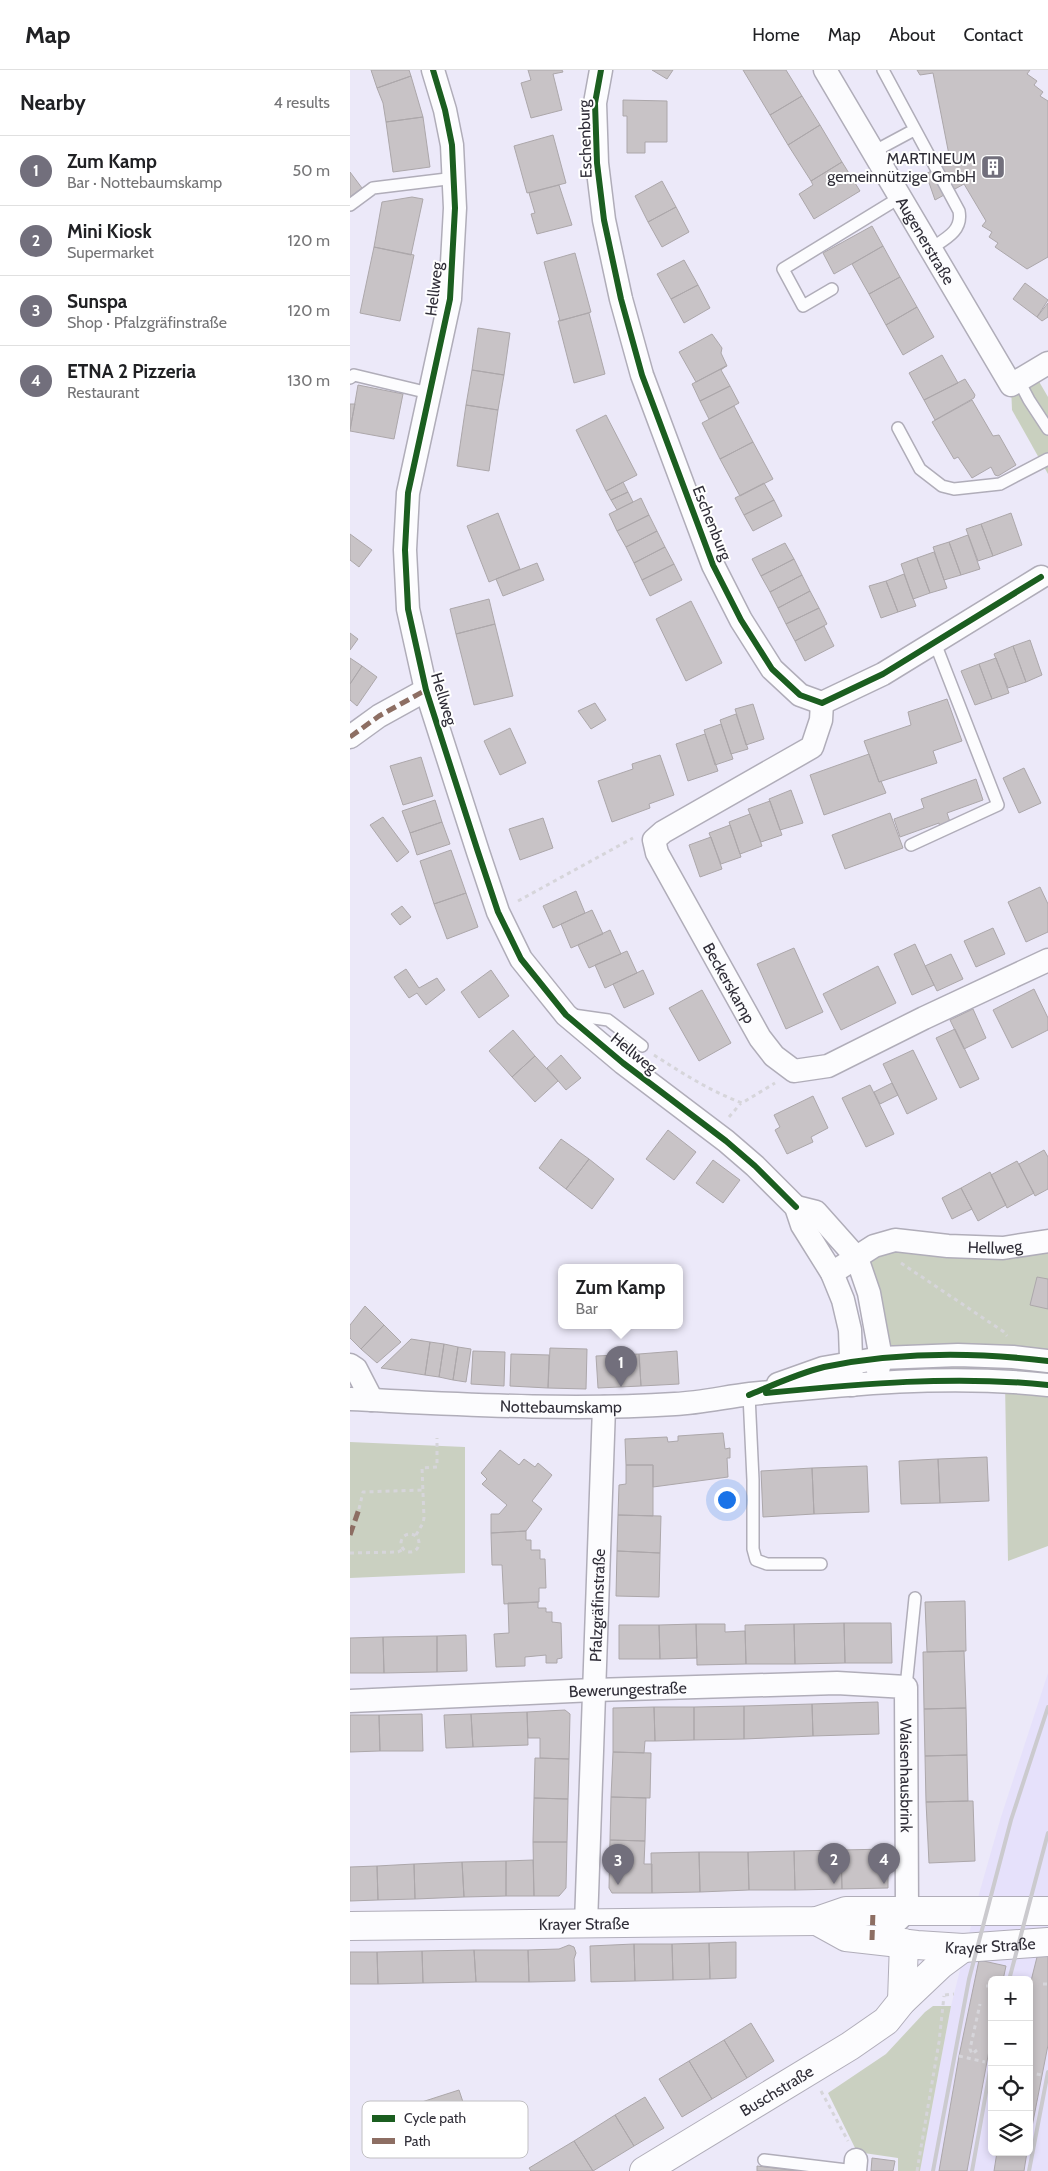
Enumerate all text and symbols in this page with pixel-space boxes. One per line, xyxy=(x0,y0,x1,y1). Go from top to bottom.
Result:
text: Map xyxy=(25,20,71,49)
text: Home xyxy=(752,24,800,46)
text: Map xyxy=(828,24,861,46)
text: About xyxy=(889,24,935,46)
text: Contact xyxy=(963,24,1023,46)
text: Nearby xyxy=(20,90,86,115)
text: 4 results xyxy=(273,93,330,112)
street label: Eschenburg xyxy=(574,98,596,179)
place label: MARTINEUM gemeinnützige GmbH xyxy=(827,149,976,186)
text: Zum Kamp xyxy=(67,150,157,173)
building icon: MARTINEUM gemeinnützige GmbH xyxy=(980,154,1006,180)
text: 1 xyxy=(33,161,39,180)
text: 50 m xyxy=(293,161,330,180)
text: Bar · Nottebaumskamp xyxy=(67,173,222,192)
street label: Augenerstraße xyxy=(892,193,959,288)
text: Mini Kiosk xyxy=(67,220,152,243)
text: 2 xyxy=(32,231,40,250)
text: 120 m xyxy=(288,231,330,250)
text: Supermarket xyxy=(67,243,154,262)
street label: Hellweg xyxy=(421,260,447,317)
text: Sunspa xyxy=(67,290,127,313)
text: 3 xyxy=(32,301,40,320)
text: 120 m xyxy=(288,301,330,320)
text: Shop · Pfalzgräfinstraße xyxy=(67,313,227,332)
text: ETNA 2 Pizzeria xyxy=(67,360,196,383)
text: 4 xyxy=(31,371,41,390)
text: 130 m xyxy=(287,371,330,390)
text: Restaurant xyxy=(67,383,139,402)
street label: Eschenburg xyxy=(688,483,736,564)
street label: Hellweg xyxy=(427,670,461,729)
street label: Beckerskamp xyxy=(699,939,759,1027)
street label: Hellweg xyxy=(607,1028,662,1078)
street label: Hellweg xyxy=(967,1236,1024,1258)
popup xyxy=(558,1264,683,1329)
text: Zum Kamp xyxy=(576,1276,665,1299)
text: Bar xyxy=(576,1299,598,1318)
pin: 1 xyxy=(605,1346,637,1387)
street label: Nottebaumskamp xyxy=(500,1396,622,1416)
your location xyxy=(714,1487,740,1513)
street label: Pfalzgräfinstraße xyxy=(586,1548,609,1662)
street label: Bewerungestraße xyxy=(568,1678,687,1701)
street label: Waisenhausbrink xyxy=(897,1718,916,1834)
pin: 2 xyxy=(818,1843,850,1884)
pin: 4 xyxy=(868,1843,900,1884)
pin: 3 xyxy=(602,1844,634,1885)
street label: Krayer Straße xyxy=(539,1914,629,1933)
street label: Krayer Straße xyxy=(944,1933,1036,1958)
map controls xyxy=(988,1976,1033,2156)
button: + xyxy=(988,1976,1033,2021)
button: − xyxy=(988,2021,1033,2066)
street label: Buschstraße xyxy=(736,2061,817,2120)
button: locate xyxy=(988,2066,1033,2111)
legend xyxy=(362,2101,528,2158)
text: Cycle path xyxy=(404,2109,466,2127)
button: layers xyxy=(988,2111,1033,2156)
text: Path xyxy=(404,2132,431,2150)

